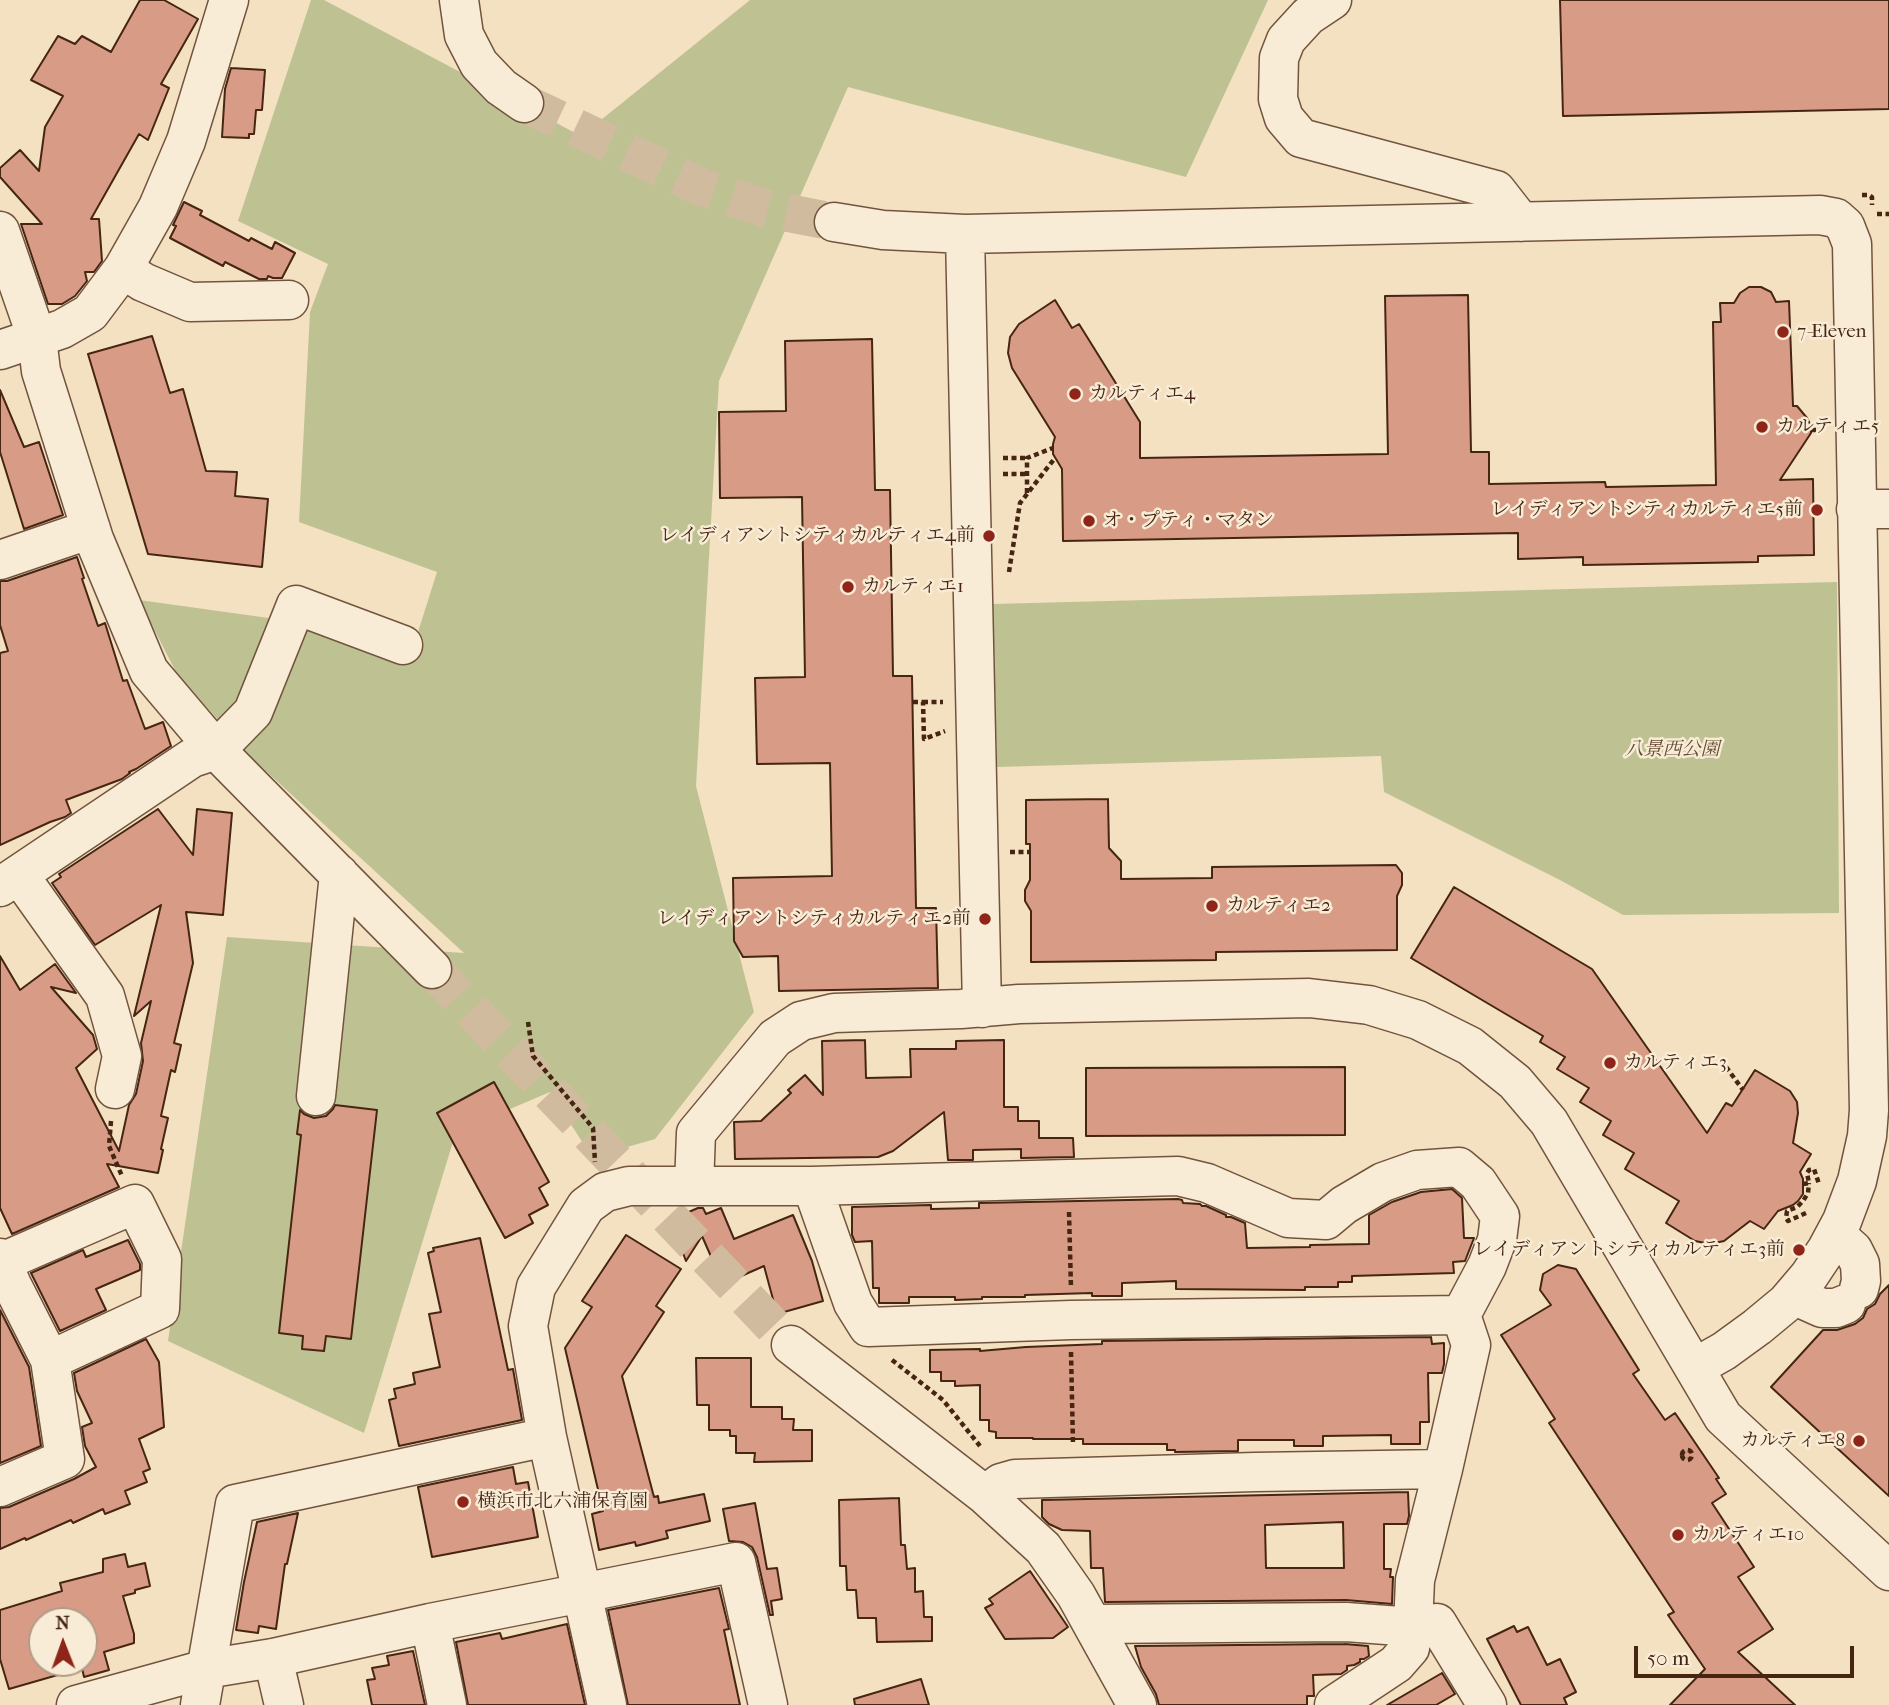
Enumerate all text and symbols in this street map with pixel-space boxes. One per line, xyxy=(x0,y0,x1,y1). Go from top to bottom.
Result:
place label: 7-Eleven xyxy=(1797,321,1867,343)
marker: 7-Eleven xyxy=(1775,324,1791,340)
place label: カルティエ4 xyxy=(1089,383,1195,405)
marker: カルティエ4 xyxy=(1067,386,1083,402)
place label: カルティエ5 xyxy=(1776,416,1879,438)
marker: カルティエ5 xyxy=(1754,419,1770,435)
place label: レイディアントシティカルティエ5前 xyxy=(1491,499,1803,521)
marker: レイディアントシティカルティエ5前 xyxy=(1809,502,1825,518)
place label: オ・プティ・マタン xyxy=(1103,510,1274,532)
marker: オ・プティ・マタン xyxy=(1081,513,1097,529)
place label: レイディアントシティカルティエ4前 xyxy=(660,525,975,547)
marker: レイディアントシティカルティエ4前 xyxy=(981,528,997,544)
place label: カルティエ1 xyxy=(862,576,964,598)
marker: カルティエ1 xyxy=(840,579,856,595)
park label: 八景西公園 xyxy=(1625,739,1719,761)
place label: カルティエ2 xyxy=(1226,895,1331,917)
marker: カルティエ2 xyxy=(1204,898,1220,914)
place label: レイディアントシティカルティエ2前 xyxy=(657,908,971,930)
marker: レイディアントシティカルティエ2前 xyxy=(977,911,993,927)
place label: カルティエ3 xyxy=(1624,1052,1727,1074)
marker: カルティエ3 xyxy=(1602,1055,1618,1071)
place label: レイディアントシティカルティエ3前 xyxy=(1473,1239,1785,1261)
marker: レイディアントシティカルティエ3前 xyxy=(1791,1242,1807,1258)
place label: カルティエ8 xyxy=(1740,1430,1845,1452)
marker: カルティエ8 xyxy=(1851,1433,1867,1449)
place label: 横浜市北六浦保育園 xyxy=(477,1491,648,1513)
marker: 横浜市北六浦保育園 xyxy=(455,1494,471,1510)
place label: カルティエ10 xyxy=(1692,1524,1804,1546)
marker: カルティエ10 xyxy=(1670,1527,1686,1543)
north arrow xyxy=(28,1607,98,1677)
text: N xyxy=(55,1612,70,1634)
scale bar xyxy=(1637,1632,1857,1676)
text: 50 m xyxy=(1647,1646,1690,1670)

